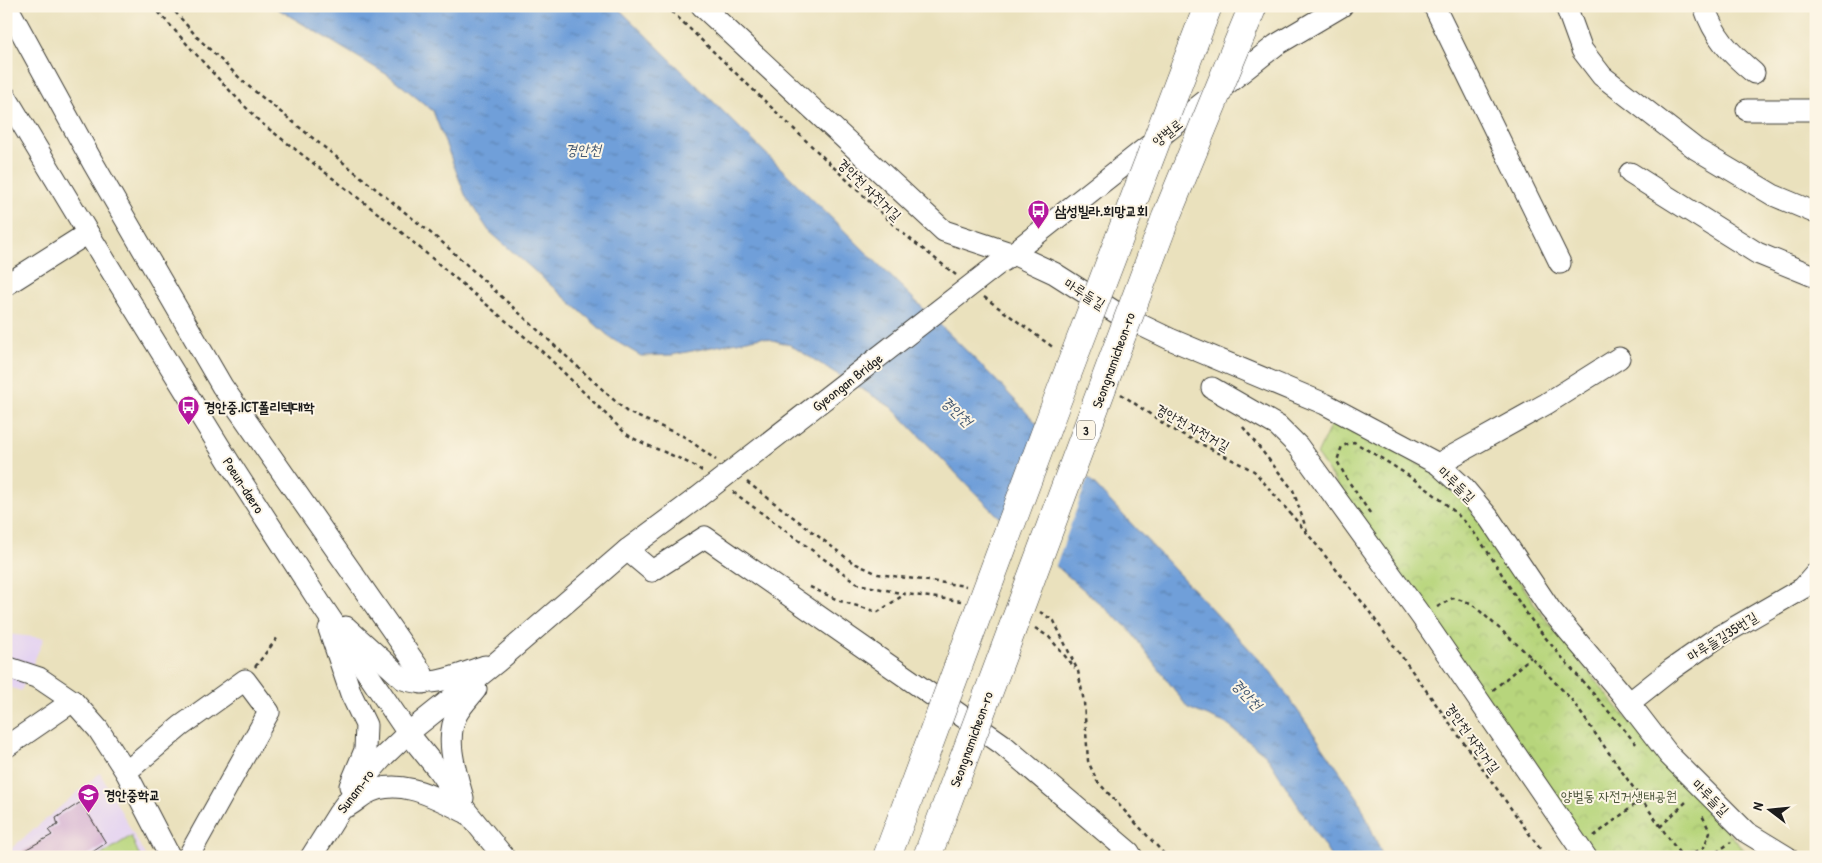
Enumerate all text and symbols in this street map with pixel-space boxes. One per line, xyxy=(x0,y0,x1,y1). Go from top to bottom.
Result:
street label: 양벌로 xyxy=(1148,114,1186,150)
water label: 경안천 xyxy=(565,139,603,160)
street label: 경안천 자전거길 xyxy=(834,154,907,225)
bus stop icon: 삼성빌라.희망교회 xyxy=(1027,198,1051,229)
place label: 삼성빌라.희망교회 xyxy=(1054,201,1148,220)
street label: 마루들길 xyxy=(1061,273,1110,313)
street label: Seongnamicheon-ro xyxy=(1087,309,1140,411)
street label: Gyeongan Bridge xyxy=(808,348,887,416)
water label: 경안천 xyxy=(937,391,979,432)
bus stop icon: 경안중.ICT폴리텍대학 xyxy=(176,394,200,425)
place label: 경안중.ICT폴리텍대학 xyxy=(204,397,315,416)
street label: 경안천 자전거길 xyxy=(1152,399,1234,456)
road number: 3 xyxy=(1077,420,1095,440)
street label: Poeun-daero xyxy=(219,453,269,517)
street label: 마루들길 xyxy=(1434,462,1480,507)
street label: 마루들길35번길 xyxy=(1683,606,1761,665)
water label: 경안천 xyxy=(1227,674,1268,716)
street label: Seongnamicheon-ro xyxy=(945,688,998,790)
street label: 경안천 자전거길 xyxy=(1441,699,1505,777)
street label: Sunam-ro xyxy=(332,765,378,817)
street label: 마루들길 xyxy=(1688,774,1734,820)
school or university icon: 경안중학교 xyxy=(76,782,100,813)
place label: 경안중학교 xyxy=(104,785,160,804)
park label: 양벌동 자전거생태공원 xyxy=(1561,786,1677,805)
north arrow xyxy=(1744,786,1794,836)
text: N xyxy=(1747,800,1767,812)

